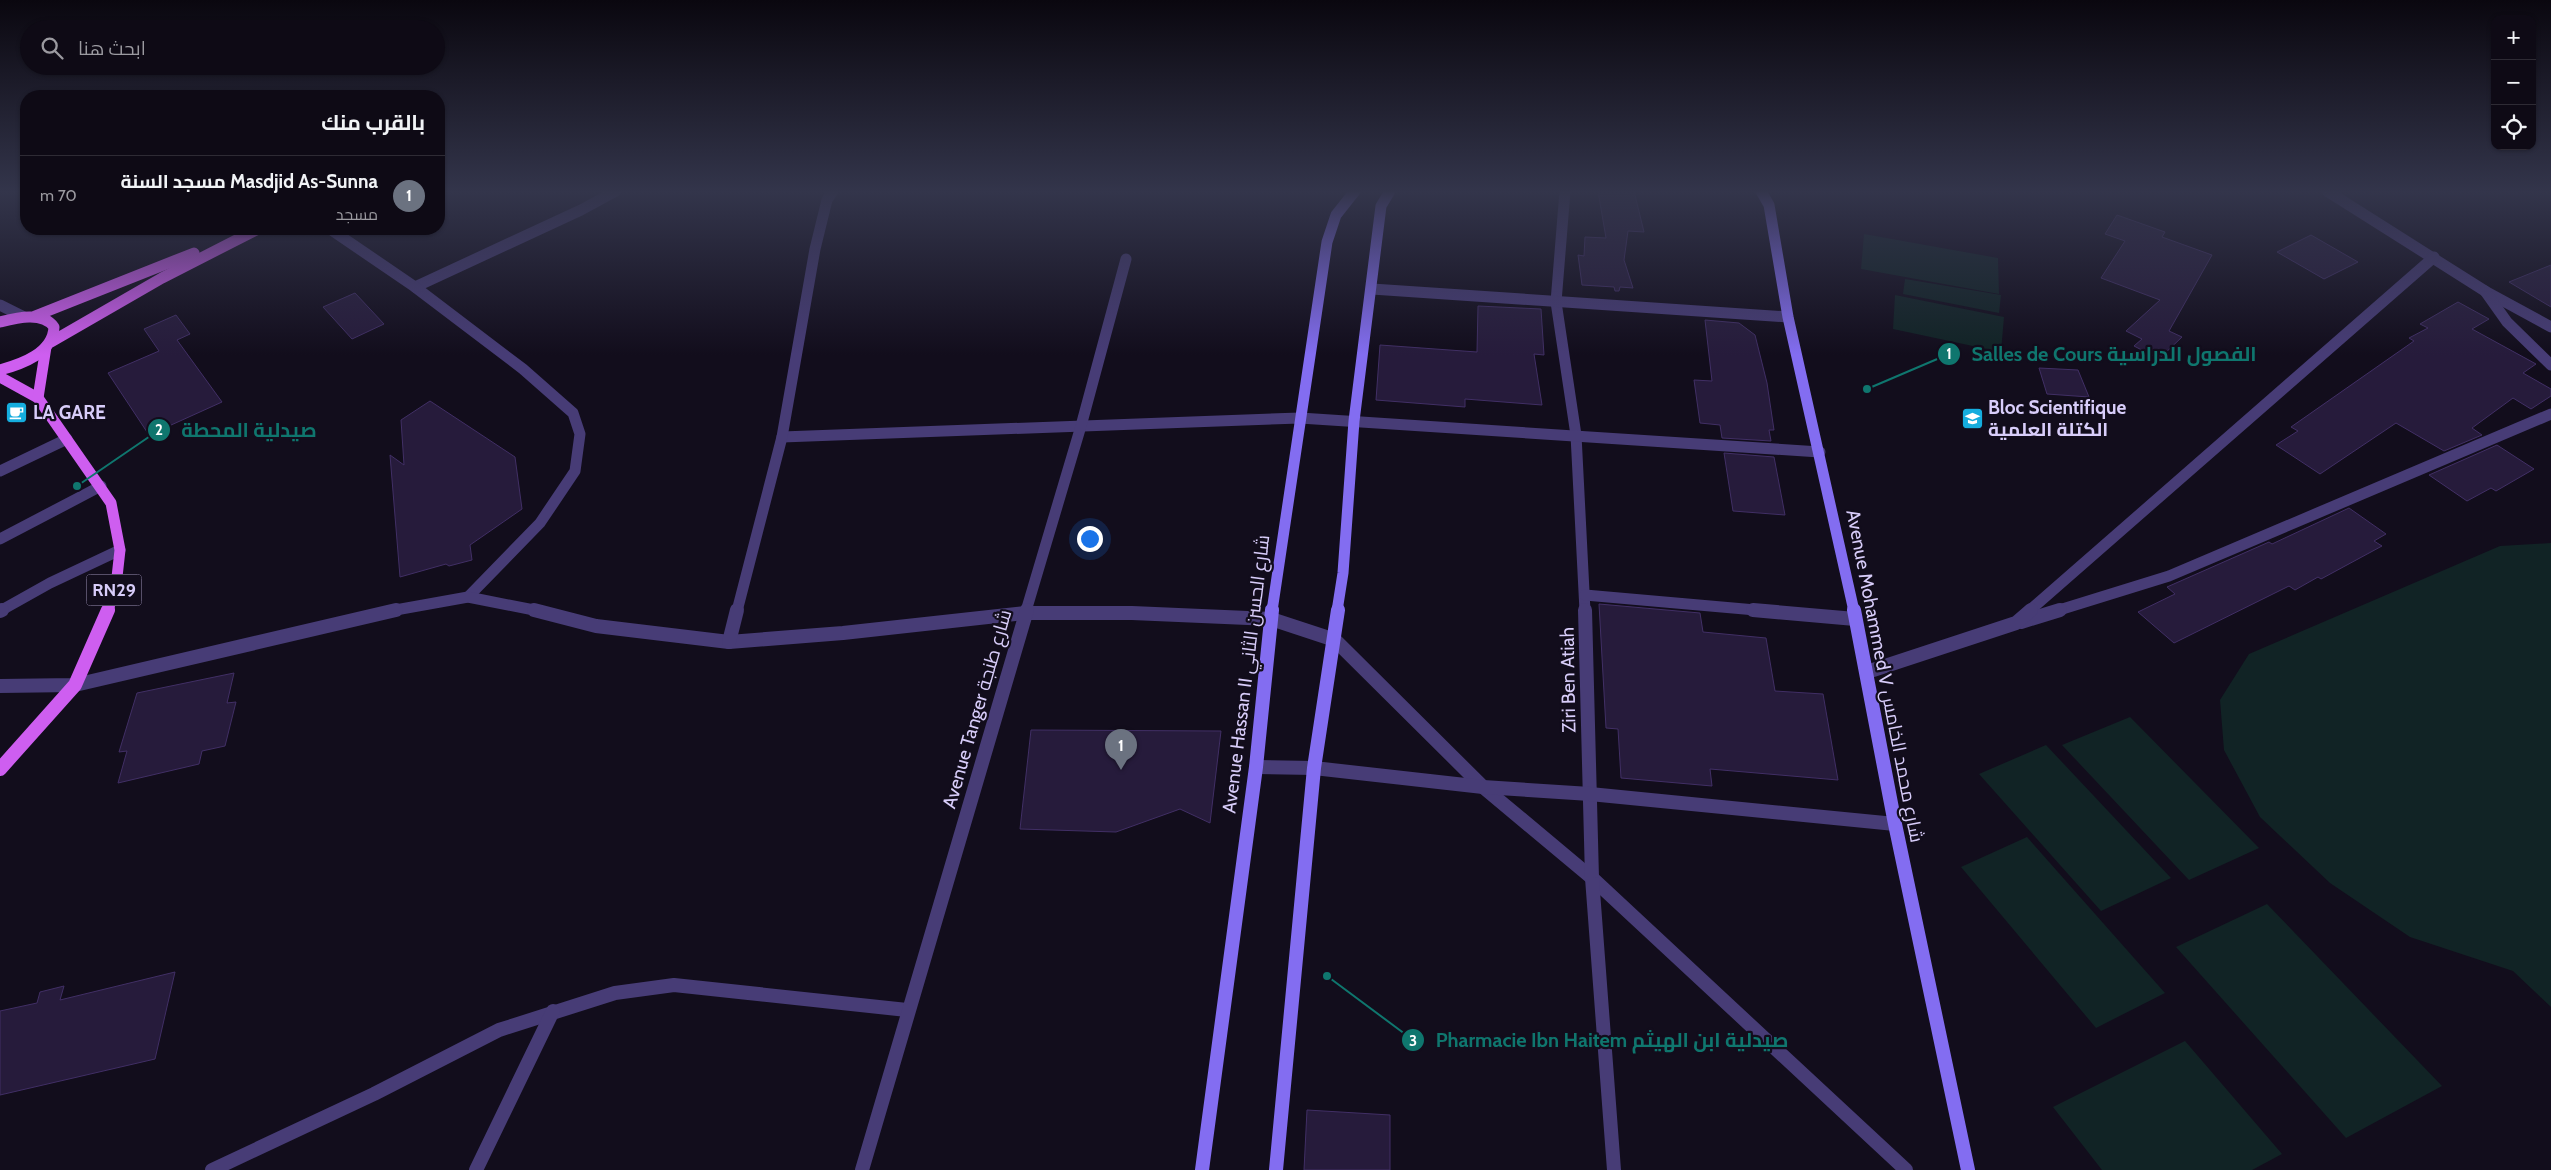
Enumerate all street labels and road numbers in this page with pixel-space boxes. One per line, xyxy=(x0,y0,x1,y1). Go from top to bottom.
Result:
street label: Avenue Mohammed V شارع محمد الخامس xyxy=(1839,508,1929,845)
street label: Avenue Hassan II شارع الحسن الثاني xyxy=(1217,533,1277,815)
road number: RN29 xyxy=(86,574,142,606)
street label: Avenue Tanger شارع طنجة xyxy=(938,607,1018,812)
street label: Ziri Ben Atiah xyxy=(1556,627,1580,733)

